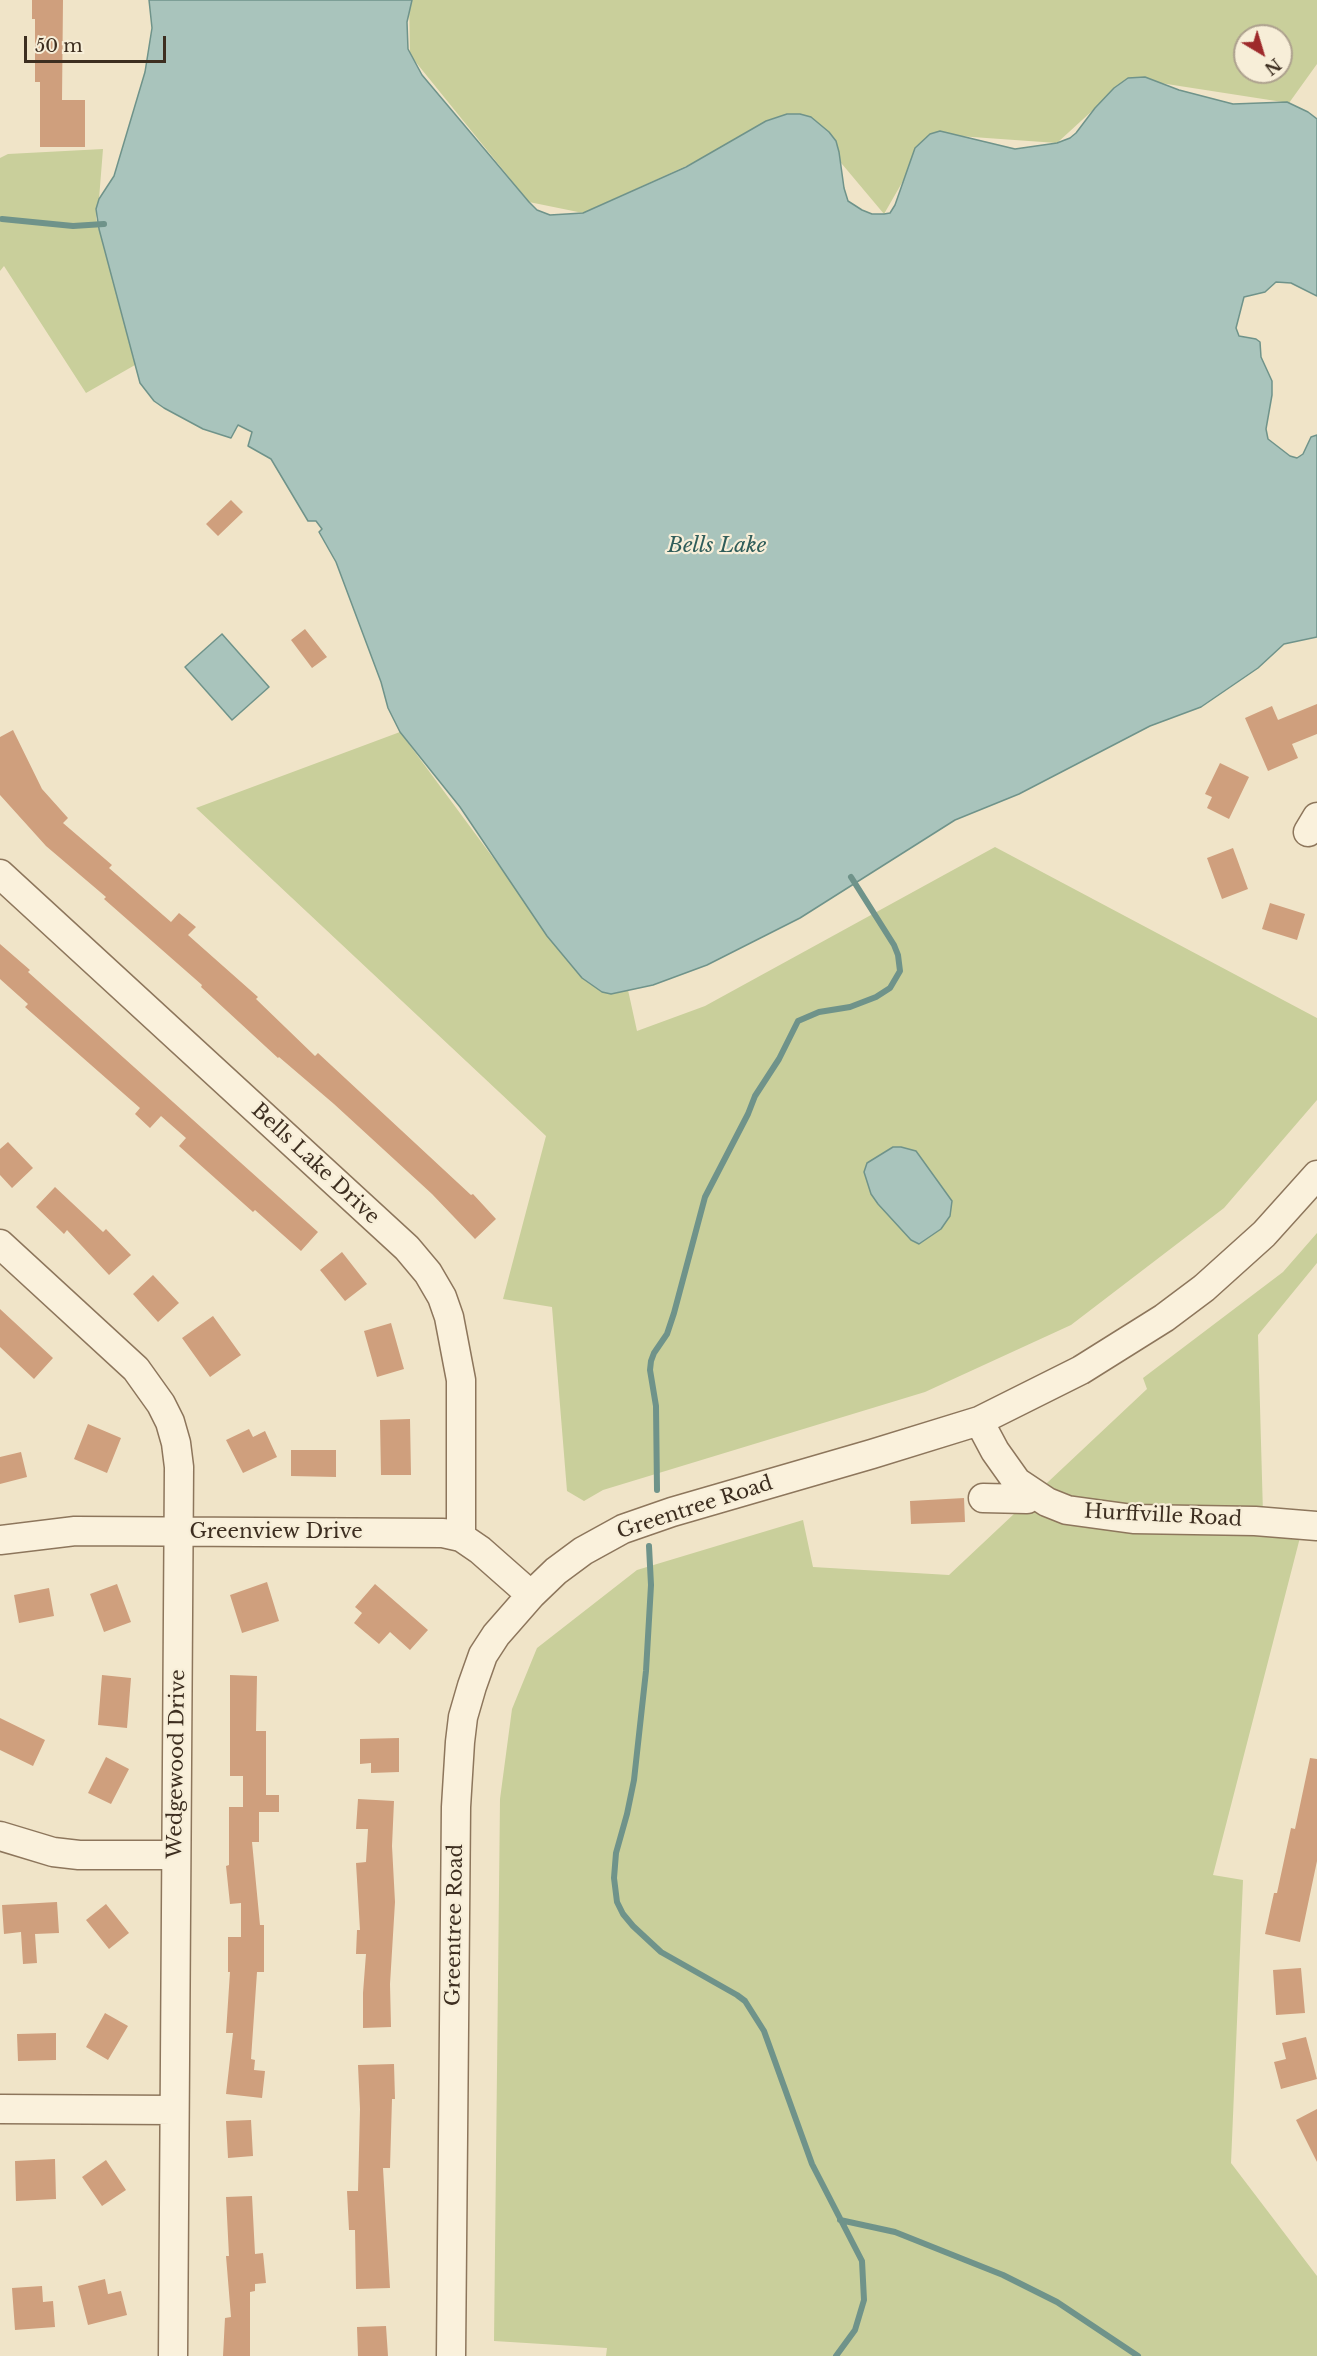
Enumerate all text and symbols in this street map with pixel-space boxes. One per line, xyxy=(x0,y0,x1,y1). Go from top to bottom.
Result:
scale bar xyxy=(27,24,170,62)
north arrow xyxy=(1233,24,1293,84)
text: 50 m xyxy=(35,35,83,57)
text: N xyxy=(1261,54,1285,79)
water label: Bells Lake xyxy=(668,533,766,559)
street label: Bells Lake Drive xyxy=(246,1099,384,1229)
street label: Greentree Road xyxy=(614,1472,776,1544)
street label: Hurffville Road xyxy=(1083,1500,1243,1532)
street label: Greenview Drive xyxy=(189,1520,363,1544)
street label: Wedgewood Drive xyxy=(163,1669,191,1859)
street label: Greentree Road xyxy=(442,1844,468,2006)

